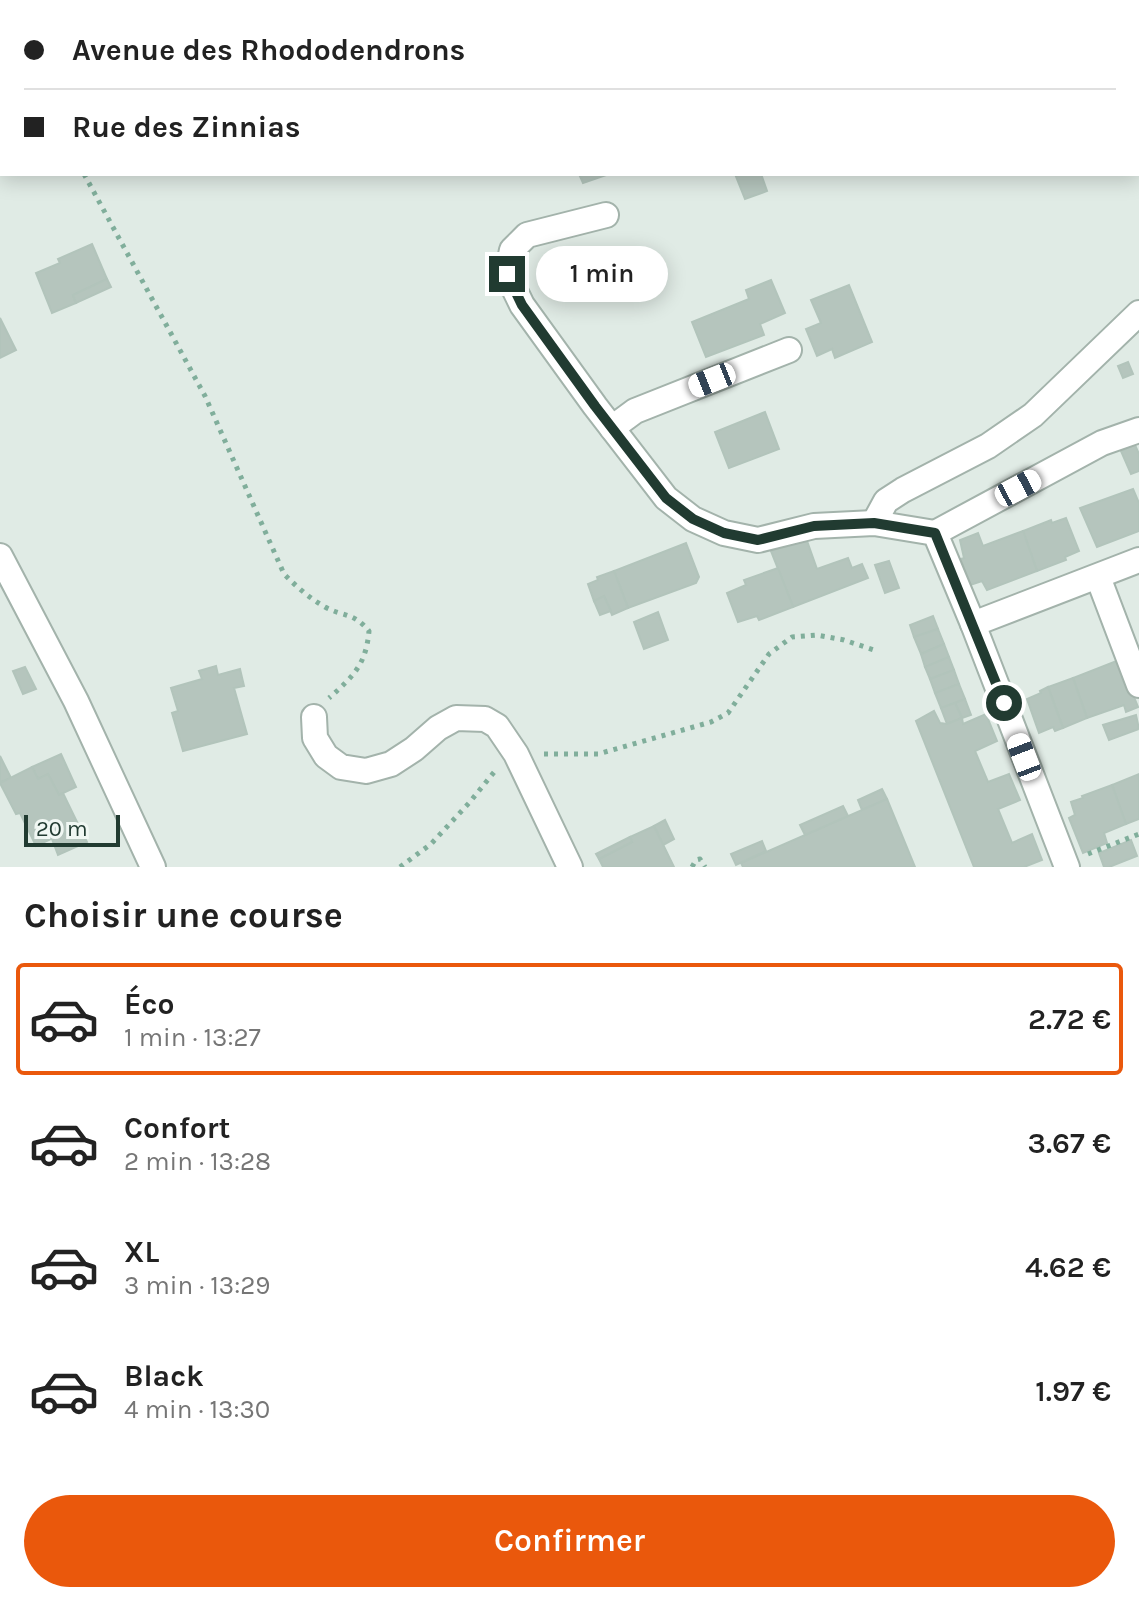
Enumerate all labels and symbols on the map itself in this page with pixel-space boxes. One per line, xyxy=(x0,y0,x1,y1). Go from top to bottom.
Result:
callout: 1 min xyxy=(535,246,667,302)
route end xyxy=(489,256,525,292)
car xyxy=(685,360,739,400)
car xyxy=(991,466,1045,510)
route start xyxy=(986,685,1022,721)
car xyxy=(1004,730,1044,784)
scale bar xyxy=(24,811,120,847)

